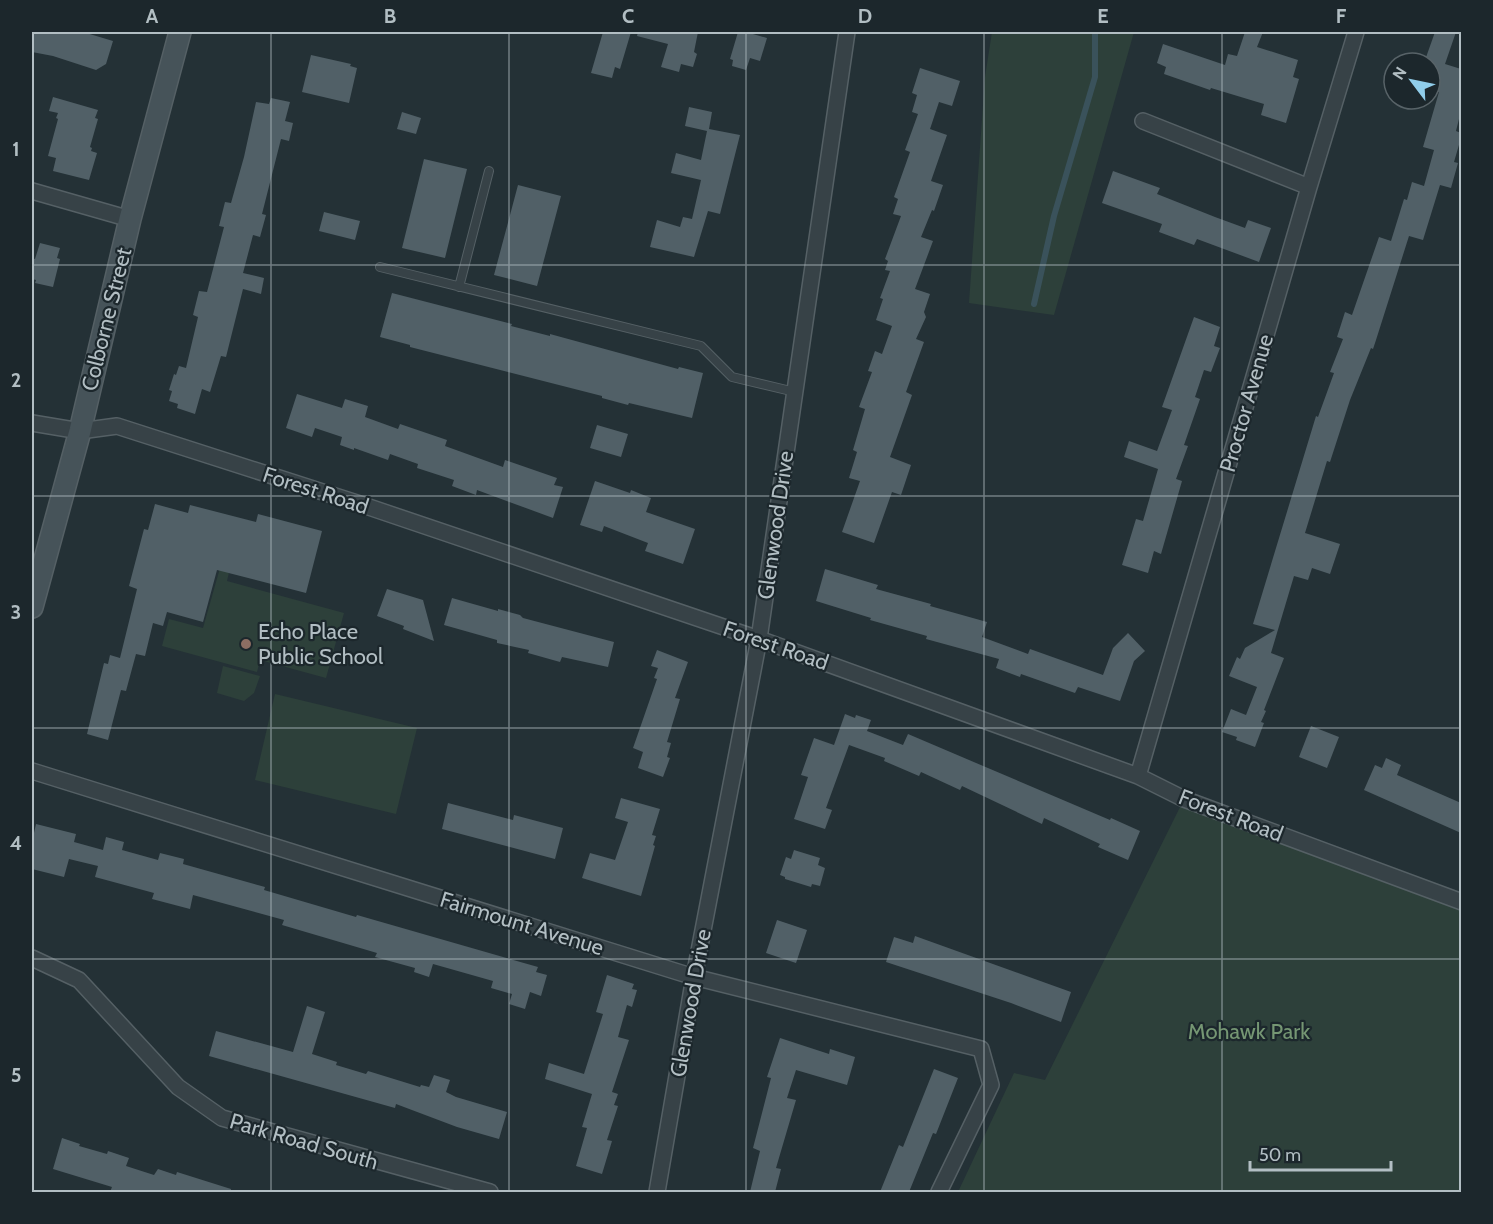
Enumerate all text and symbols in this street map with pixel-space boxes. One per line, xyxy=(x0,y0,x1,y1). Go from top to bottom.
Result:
text: A xyxy=(146,4,159,28)
text: B xyxy=(384,4,396,28)
text: C xyxy=(622,4,634,28)
text: D xyxy=(858,4,872,28)
text: E xyxy=(1097,4,1109,28)
text: F xyxy=(1336,4,1347,28)
north arrow xyxy=(1382,51,1442,111)
text: N xyxy=(1389,63,1411,83)
text: 1 xyxy=(12,137,20,161)
street label: Colborne Street xyxy=(76,244,137,394)
street label: Proctor Avenue xyxy=(1214,331,1279,475)
text: 2 xyxy=(11,368,21,392)
street label: Glenwood Drive xyxy=(752,449,799,601)
street label: Forest Road xyxy=(259,461,372,520)
text: 3 xyxy=(11,600,21,624)
street label: Forest Road xyxy=(720,615,832,676)
place label: Echo Place Public School xyxy=(258,618,384,670)
marker: Echo Place Public School xyxy=(239,637,253,651)
street label: Forest Road xyxy=(1175,783,1287,848)
text: 4 xyxy=(10,831,22,855)
street label: Fairmount Avenue xyxy=(437,886,607,961)
street label: Glenwood Drive xyxy=(664,927,717,1079)
park label: Mohawk Park xyxy=(1188,1018,1310,1045)
text: 5 xyxy=(11,1063,21,1087)
street label: Park Road South xyxy=(227,1107,381,1176)
scale bar xyxy=(1250,1134,1391,1172)
text: 50 m xyxy=(1259,1144,1301,1166)

